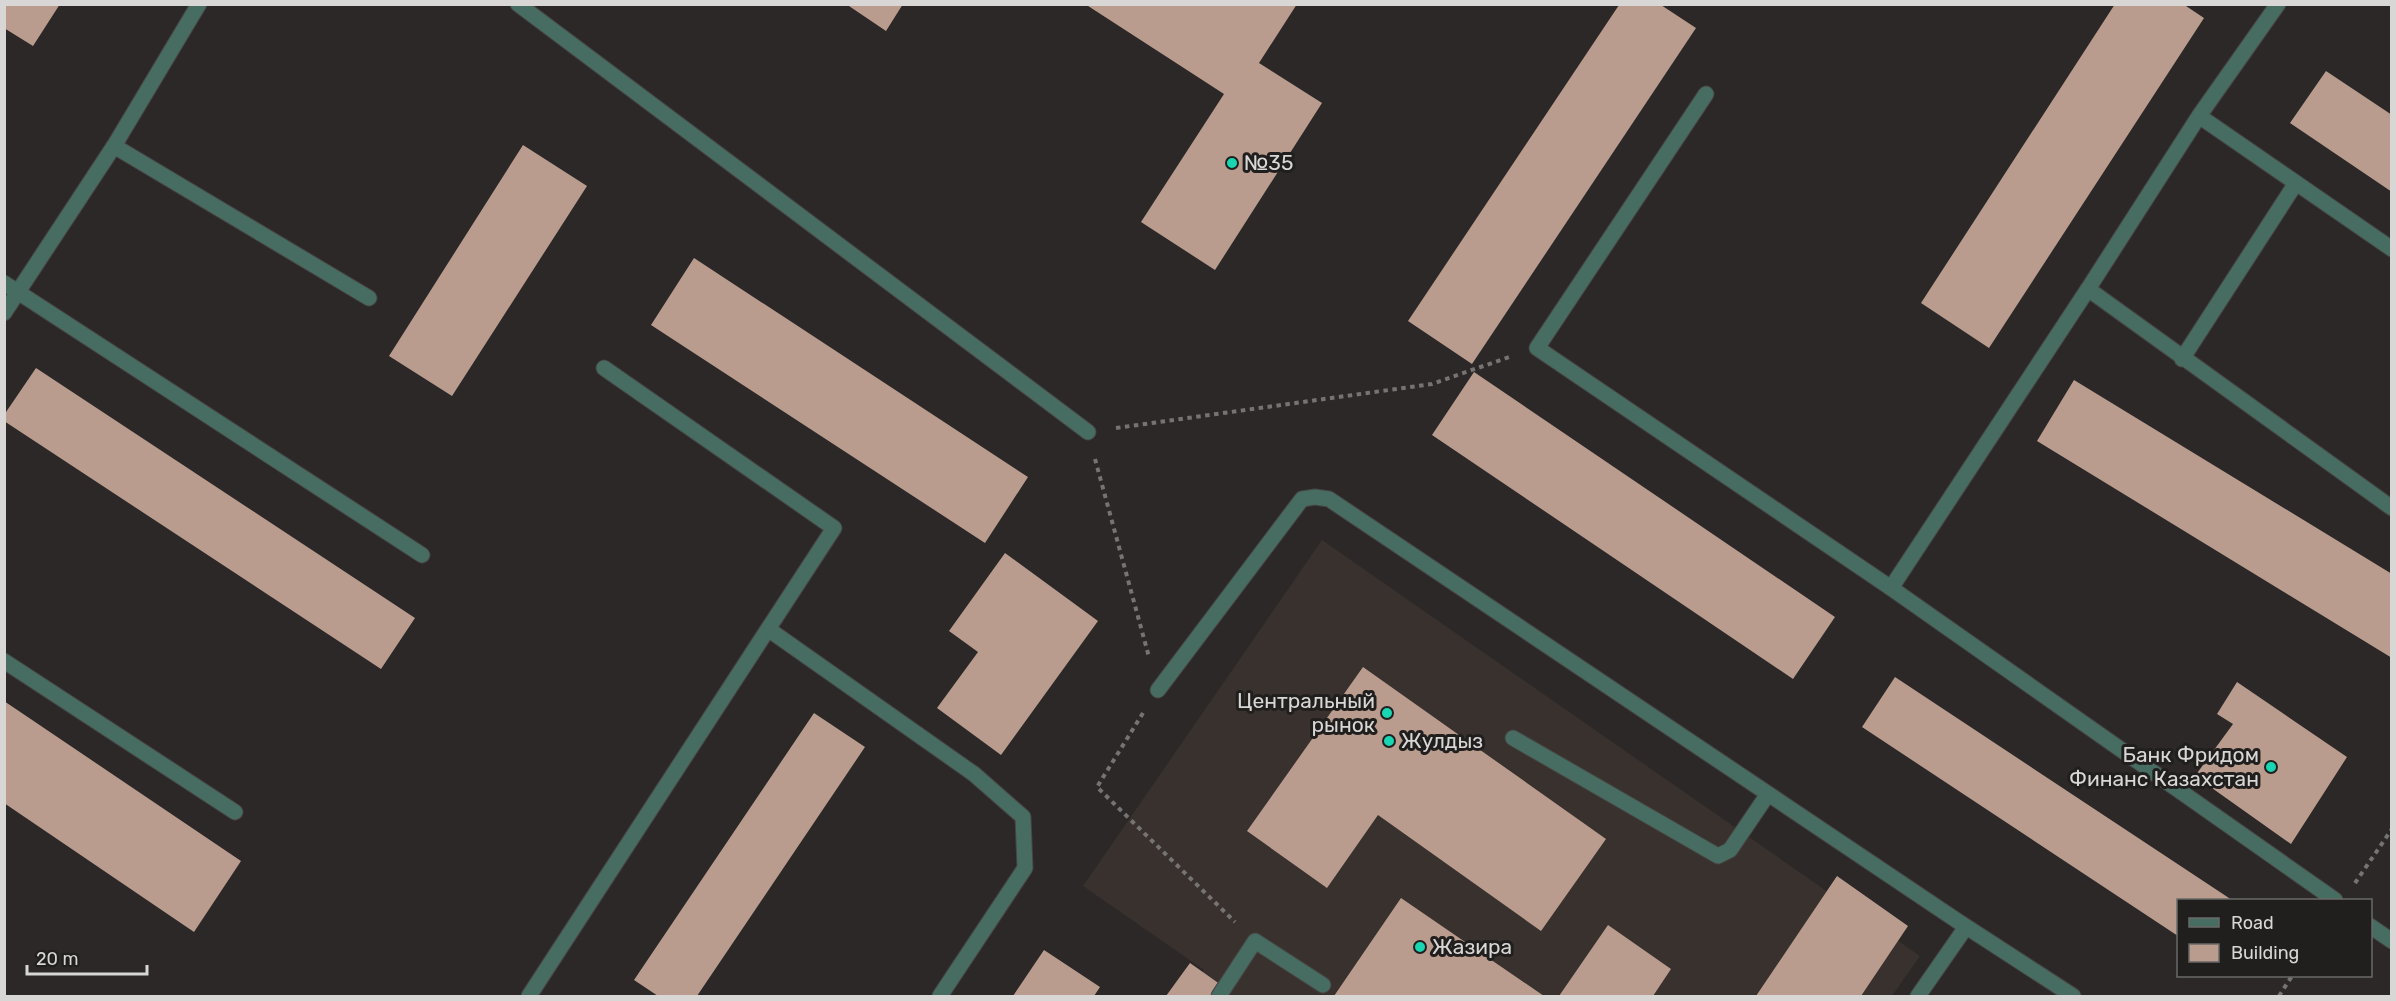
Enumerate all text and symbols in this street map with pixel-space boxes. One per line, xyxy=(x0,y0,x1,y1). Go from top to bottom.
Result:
place label: №35 xyxy=(1244,150,1293,175)
marker: №35 xyxy=(1225,156,1239,170)
place label: Центральный рынок xyxy=(1237,688,1375,737)
marker: Центральный рынок xyxy=(1380,706,1394,720)
place label: Жулдыз xyxy=(1401,728,1483,753)
marker: Жулдыз xyxy=(1382,734,1396,748)
place label: Банк Фридом Финанс Казахстан xyxy=(2069,742,2259,791)
marker: Банк Фридом Финанс Казахстан xyxy=(2264,760,2278,774)
legend xyxy=(2177,899,2372,977)
text: Road xyxy=(2231,912,2274,934)
place label: Жазира xyxy=(1432,934,1512,959)
scale bar xyxy=(27,938,147,976)
marker: Жазира xyxy=(1413,940,1427,954)
text: Building xyxy=(2231,942,2299,964)
text: 20 m xyxy=(36,948,78,970)

